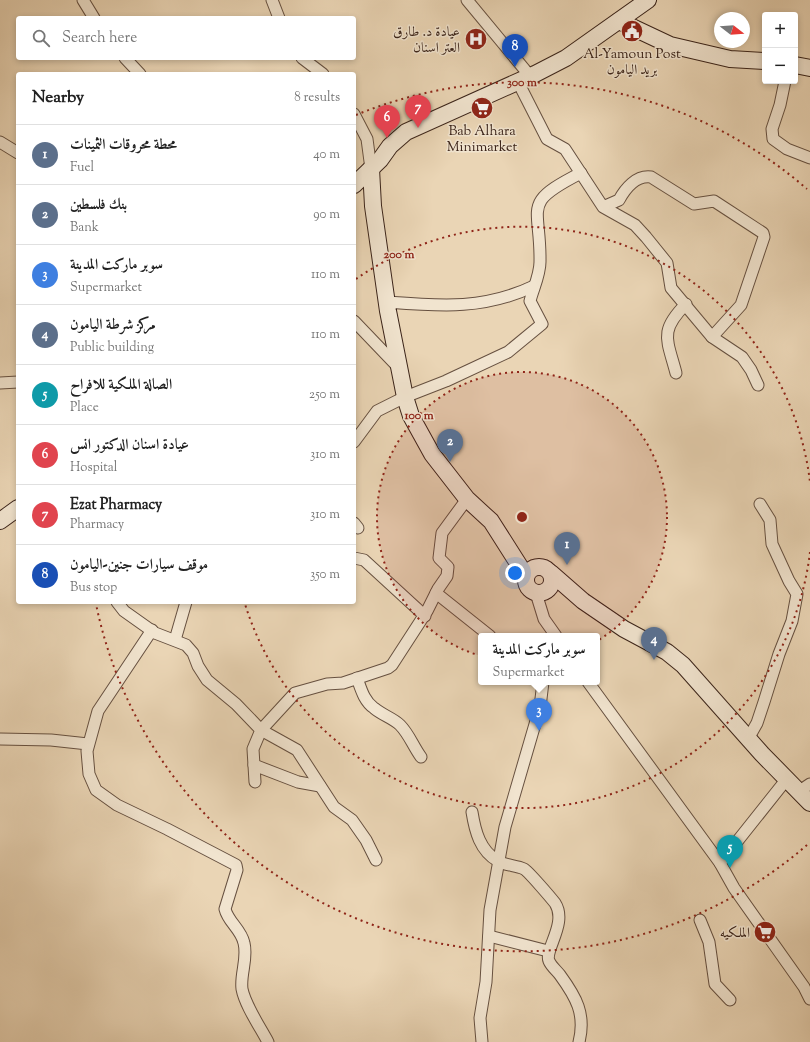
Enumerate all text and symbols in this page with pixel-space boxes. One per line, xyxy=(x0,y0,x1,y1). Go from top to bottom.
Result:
north arrow xyxy=(714,12,750,48)
map controls xyxy=(762,12,798,84)
button: + xyxy=(762,12,798,48)
search box xyxy=(16,16,356,60)
public building icon: Al-Yamoun Post بريد اليامون xyxy=(619,18,645,44)
place label: عيادة د. طارق العتر اسنان xyxy=(393,23,460,59)
hospital icon: عيادة د. طارق العتر اسنان xyxy=(463,26,489,52)
icon: search xyxy=(30,27,52,49)
text: Search here xyxy=(62,28,137,49)
pin: 8 xyxy=(502,34,528,67)
place label: Al-Yamoun Post بريد اليامون xyxy=(583,45,681,81)
button: − xyxy=(762,48,798,84)
text: 300 m xyxy=(507,74,537,92)
text: Nearby xyxy=(32,86,84,110)
text: 8 results xyxy=(294,89,340,107)
pin: 7 xyxy=(405,95,431,128)
supermarket icon: Bab Alhara Minimarket xyxy=(469,95,495,121)
pin: 6 xyxy=(374,105,400,138)
place label: Bab Alhara Minimarket xyxy=(447,122,518,158)
text: محطة محروقات الثمينات xyxy=(70,135,177,156)
text: 1 xyxy=(43,146,47,164)
text: 40 m xyxy=(313,146,340,164)
text: Fuel xyxy=(70,159,94,177)
text: بنك فلسطين xyxy=(70,195,127,216)
text: 2 xyxy=(42,206,48,224)
text: 90 m xyxy=(313,206,340,224)
text: Bank xyxy=(70,219,99,237)
text: 200 m xyxy=(384,246,414,264)
text: سوبر ماركت المدينة xyxy=(70,255,163,276)
text: 3 xyxy=(42,266,48,284)
text: 110 m xyxy=(311,266,340,284)
text: Supermarket xyxy=(70,279,142,297)
text: مركز شرطة اليامون xyxy=(70,315,156,336)
text: 4 xyxy=(42,326,48,344)
text: 110 m xyxy=(311,326,340,344)
text: Public building xyxy=(70,339,154,357)
text: الصالة الملكية للافراح xyxy=(70,375,172,396)
text: 5 xyxy=(43,386,47,404)
text: 250 m xyxy=(309,386,340,404)
text: Place xyxy=(70,399,99,417)
text: 100 m xyxy=(403,407,434,425)
pin: 2 xyxy=(437,429,463,462)
text: عيادة اسنان الدكتور انس xyxy=(70,435,189,456)
text: 6 xyxy=(42,446,48,464)
text: 310 m xyxy=(310,446,340,464)
text: Hospital xyxy=(70,459,117,477)
text: Ezat Pharmacy xyxy=(70,495,162,516)
text: 7 xyxy=(42,506,48,524)
text: 310 m xyxy=(310,506,340,524)
centre of rings xyxy=(515,510,529,524)
text: Pharmacy xyxy=(70,516,124,534)
pin: 1 xyxy=(554,532,580,565)
text: موقف سيارات جنين-اليامون xyxy=(70,555,208,576)
your location xyxy=(505,563,525,583)
text: 8 xyxy=(42,566,48,584)
text: 350 m xyxy=(310,566,340,584)
text: Bus stop xyxy=(70,579,117,597)
pin: 4 xyxy=(641,627,667,660)
popup xyxy=(478,633,600,685)
text: سوبر ماركت المدينة xyxy=(492,640,586,661)
text: Supermarket xyxy=(492,664,565,682)
pin: 3 xyxy=(526,698,552,731)
pin: 5 xyxy=(717,835,743,868)
supermarket icon: الملكيه xyxy=(752,919,778,945)
place label: الملكيه xyxy=(720,924,750,944)

